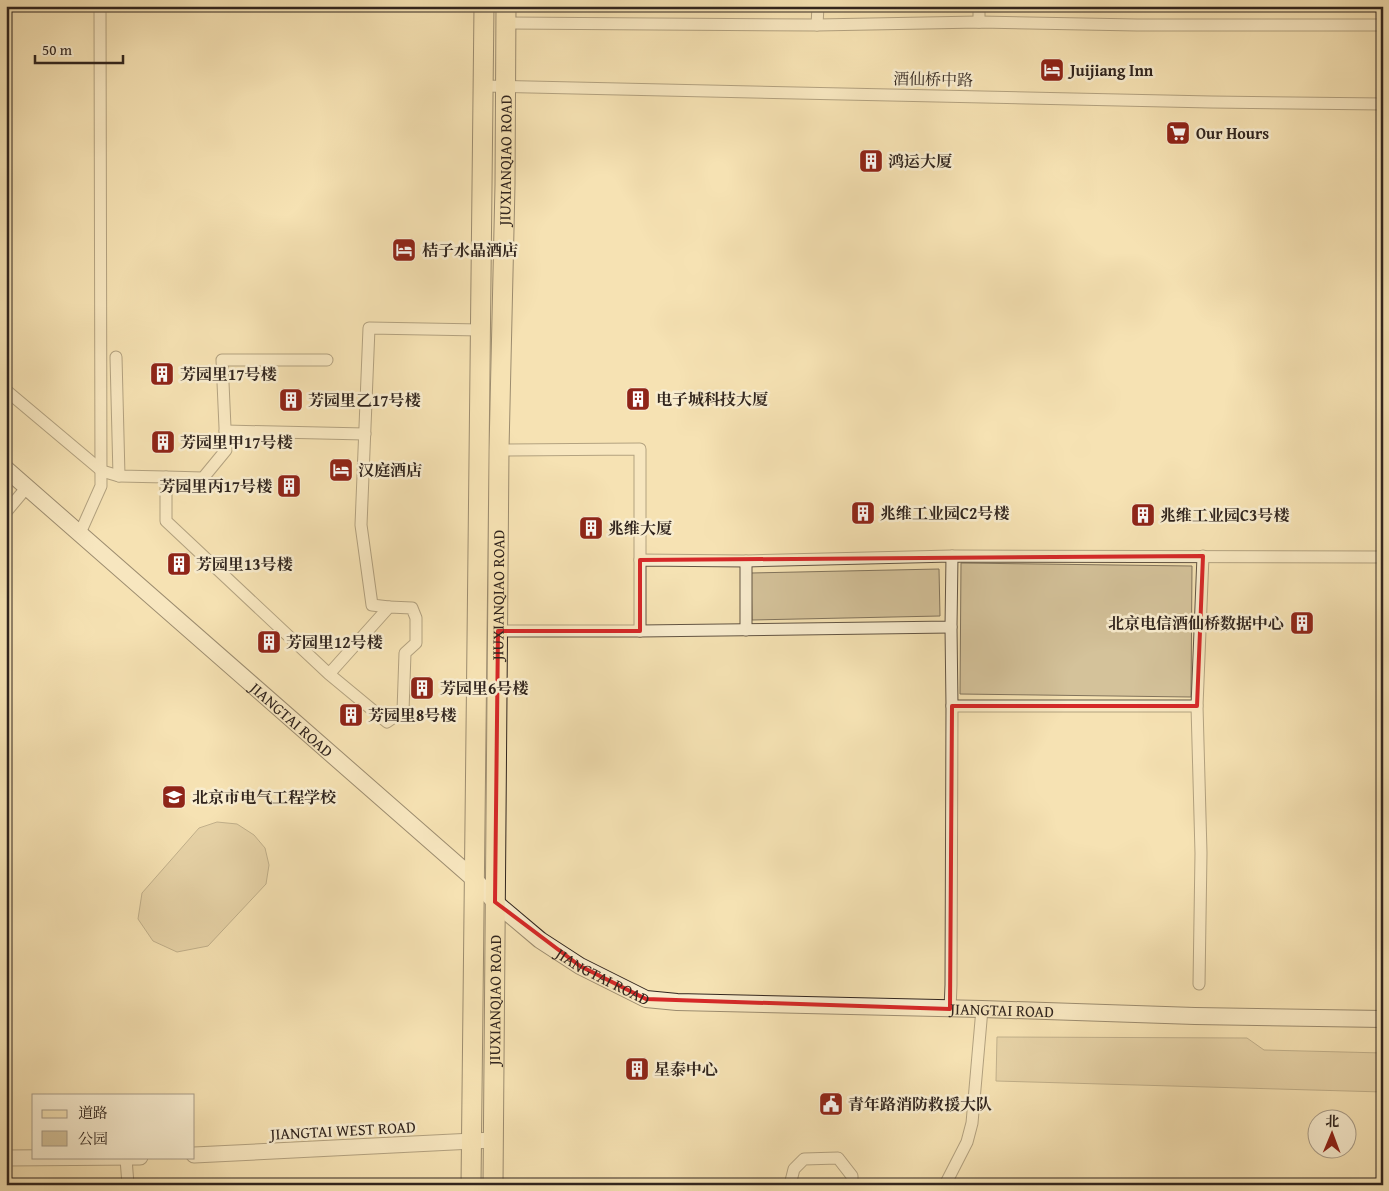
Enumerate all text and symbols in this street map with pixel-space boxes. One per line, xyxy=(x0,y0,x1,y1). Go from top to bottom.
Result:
scale bar xyxy=(35,32,122,64)
text: 50 m xyxy=(42,39,73,60)
hotel icon: Juijiang Inn xyxy=(1039,57,1065,83)
place label: Juijiang Inn xyxy=(1067,58,1154,82)
street label: 酒仙桥中路 xyxy=(893,66,973,92)
street label: JIUXIANQIAO ROAD xyxy=(492,94,518,228)
supermarket icon: Our Hours xyxy=(1165,120,1191,146)
place label: Our Hours xyxy=(1196,121,1269,145)
building icon: 鸿运大厦 xyxy=(858,148,884,174)
place label: 鸿运大厦 xyxy=(888,149,952,173)
hotel icon: 桔子水晶酒店 xyxy=(391,237,417,263)
place label: 桔子水晶酒店 xyxy=(422,238,518,262)
building icon: 芳园里17号楼 xyxy=(149,361,175,387)
place label: 芳园里17号楼 xyxy=(180,362,277,386)
building icon: 电子城科技大厦 xyxy=(625,386,651,412)
building icon: 芳园里乙17号楼 xyxy=(278,387,304,413)
place label: 电子城科技大厦 xyxy=(656,387,768,411)
place label: 芳园里乙17号楼 xyxy=(308,388,421,412)
building icon: 芳园里甲17号楼 xyxy=(150,429,176,455)
place label: 芳园里甲17号楼 xyxy=(180,430,293,454)
hotel icon: 汉庭酒店 xyxy=(328,457,354,483)
place label: 汉庭酒店 xyxy=(358,458,422,482)
building icon: 芳园里丙17号楼 xyxy=(276,473,302,499)
place label: 芳园里丙17号楼 xyxy=(159,474,272,498)
building icon: 兆维工业园C2号楼 xyxy=(850,500,876,526)
place label: 兆维工业园C2号楼 xyxy=(880,501,1009,525)
building icon: 兆维工业园C3号楼 xyxy=(1130,502,1156,528)
place label: 兆维工业园C3号楼 xyxy=(1160,503,1289,527)
building icon: 兆维大厦 xyxy=(578,515,604,541)
place label: 兆维大厦 xyxy=(608,516,672,540)
street label: JIUXIANQIAO ROAD xyxy=(485,529,510,663)
building icon: 芳园里13号楼 xyxy=(166,551,192,577)
place label: 芳园里13号楼 xyxy=(196,552,293,576)
building icon: 北京电信酒仙桥数据中心 xyxy=(1289,610,1315,636)
place label: 北京电信酒仙桥数据中心 xyxy=(1108,611,1284,635)
building icon: 芳园里12号楼 xyxy=(256,629,282,655)
place label: 芳园里12号楼 xyxy=(286,630,383,654)
street label: JIANGTAI ROAD xyxy=(243,675,339,763)
building icon: 芳园里6号楼 xyxy=(409,675,435,701)
place label: 芳园里6号楼 xyxy=(440,676,528,700)
building icon: 芳园里8号楼 xyxy=(338,702,364,728)
place label: 芳园里8号楼 xyxy=(368,703,456,727)
school or university icon: 北京市电气工程学校 xyxy=(161,784,187,810)
place label: 北京市电气工程学校 xyxy=(192,785,336,809)
street label: JIUXIANQIAO ROAD xyxy=(482,934,507,1068)
street label: JIANGTAI ROAD xyxy=(549,940,654,1011)
street label: JIANGTAI ROAD xyxy=(948,996,1055,1023)
building icon: 星泰中心 xyxy=(624,1056,650,1082)
place label: 星泰中心 xyxy=(654,1057,718,1081)
public building icon: 青年路消防救援大队 xyxy=(818,1091,844,1117)
place label: 青年路消防救援大队 xyxy=(848,1092,992,1116)
legend xyxy=(32,1094,195,1158)
text: 道路 xyxy=(78,1102,108,1123)
north arrow xyxy=(1306,1108,1356,1158)
text: 北 xyxy=(1325,1111,1339,1131)
street label: JIANGTAI WEST ROAD xyxy=(268,1114,417,1146)
text: 公园 xyxy=(78,1128,108,1149)

